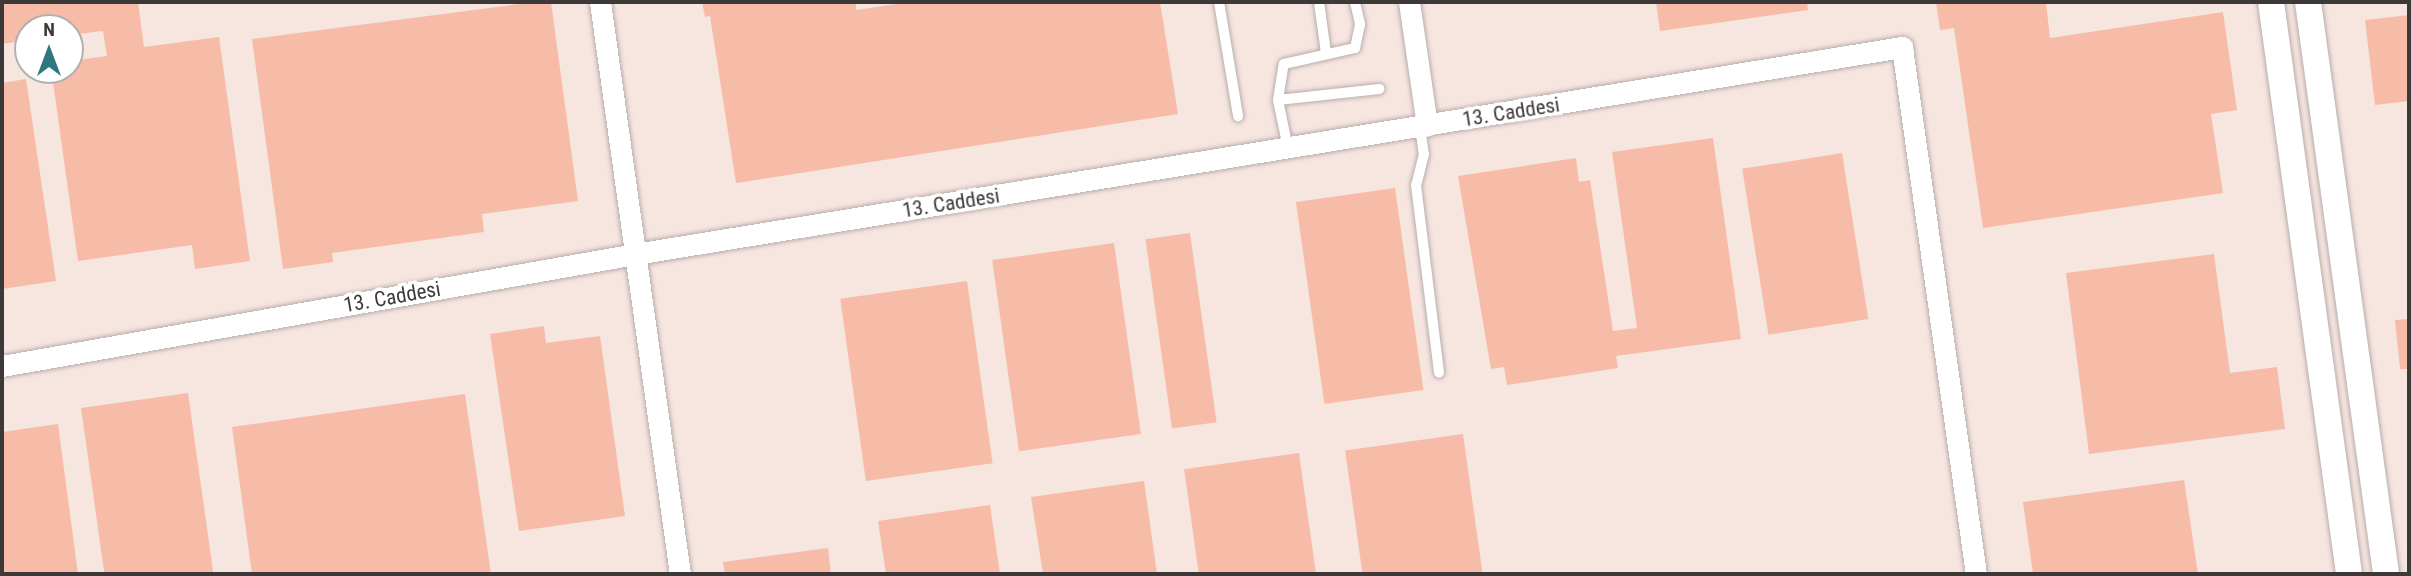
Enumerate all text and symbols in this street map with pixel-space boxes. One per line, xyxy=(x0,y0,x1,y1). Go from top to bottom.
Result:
north arrow xyxy=(14,14,84,84)
text: N xyxy=(43,18,55,41)
street label: 13. Caddesi xyxy=(1461,92,1561,132)
street label: 13. Caddesi xyxy=(901,183,1001,223)
street label: 13. Caddesi xyxy=(341,276,443,318)

